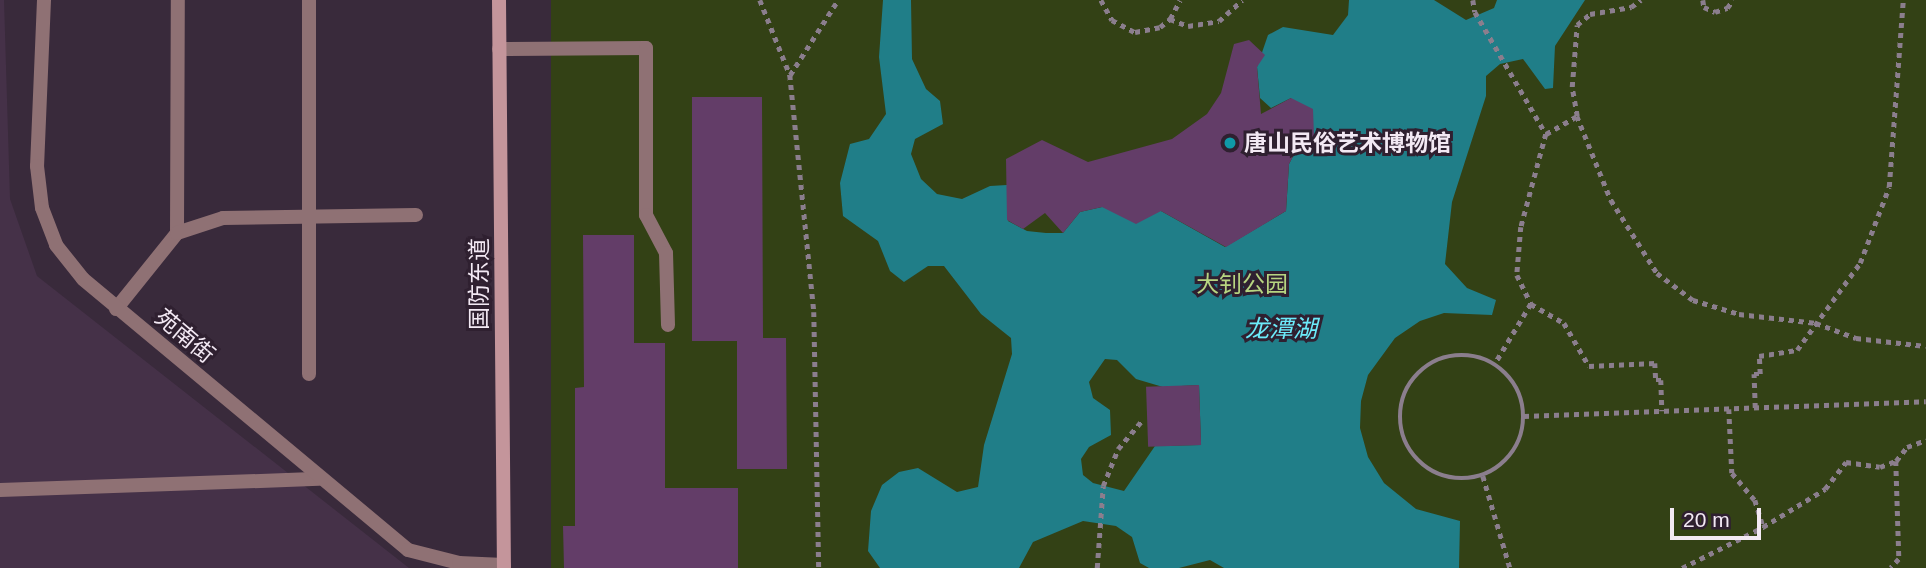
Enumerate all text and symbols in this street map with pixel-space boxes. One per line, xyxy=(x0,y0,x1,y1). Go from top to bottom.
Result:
place label: 唐山民俗艺术博物馆 xyxy=(1244,129,1451,157)
marker: 唐山民俗艺术博物馆 xyxy=(1222,135,1238,151)
street label: 国防东道 xyxy=(465,238,493,330)
park label: 大钊公园 xyxy=(1196,270,1288,298)
street label: 苑南街 xyxy=(150,303,220,369)
water label: 龙潭湖 xyxy=(1245,315,1317,343)
scale bar xyxy=(1674,494,1765,538)
text: 20 m xyxy=(1683,508,1730,531)

